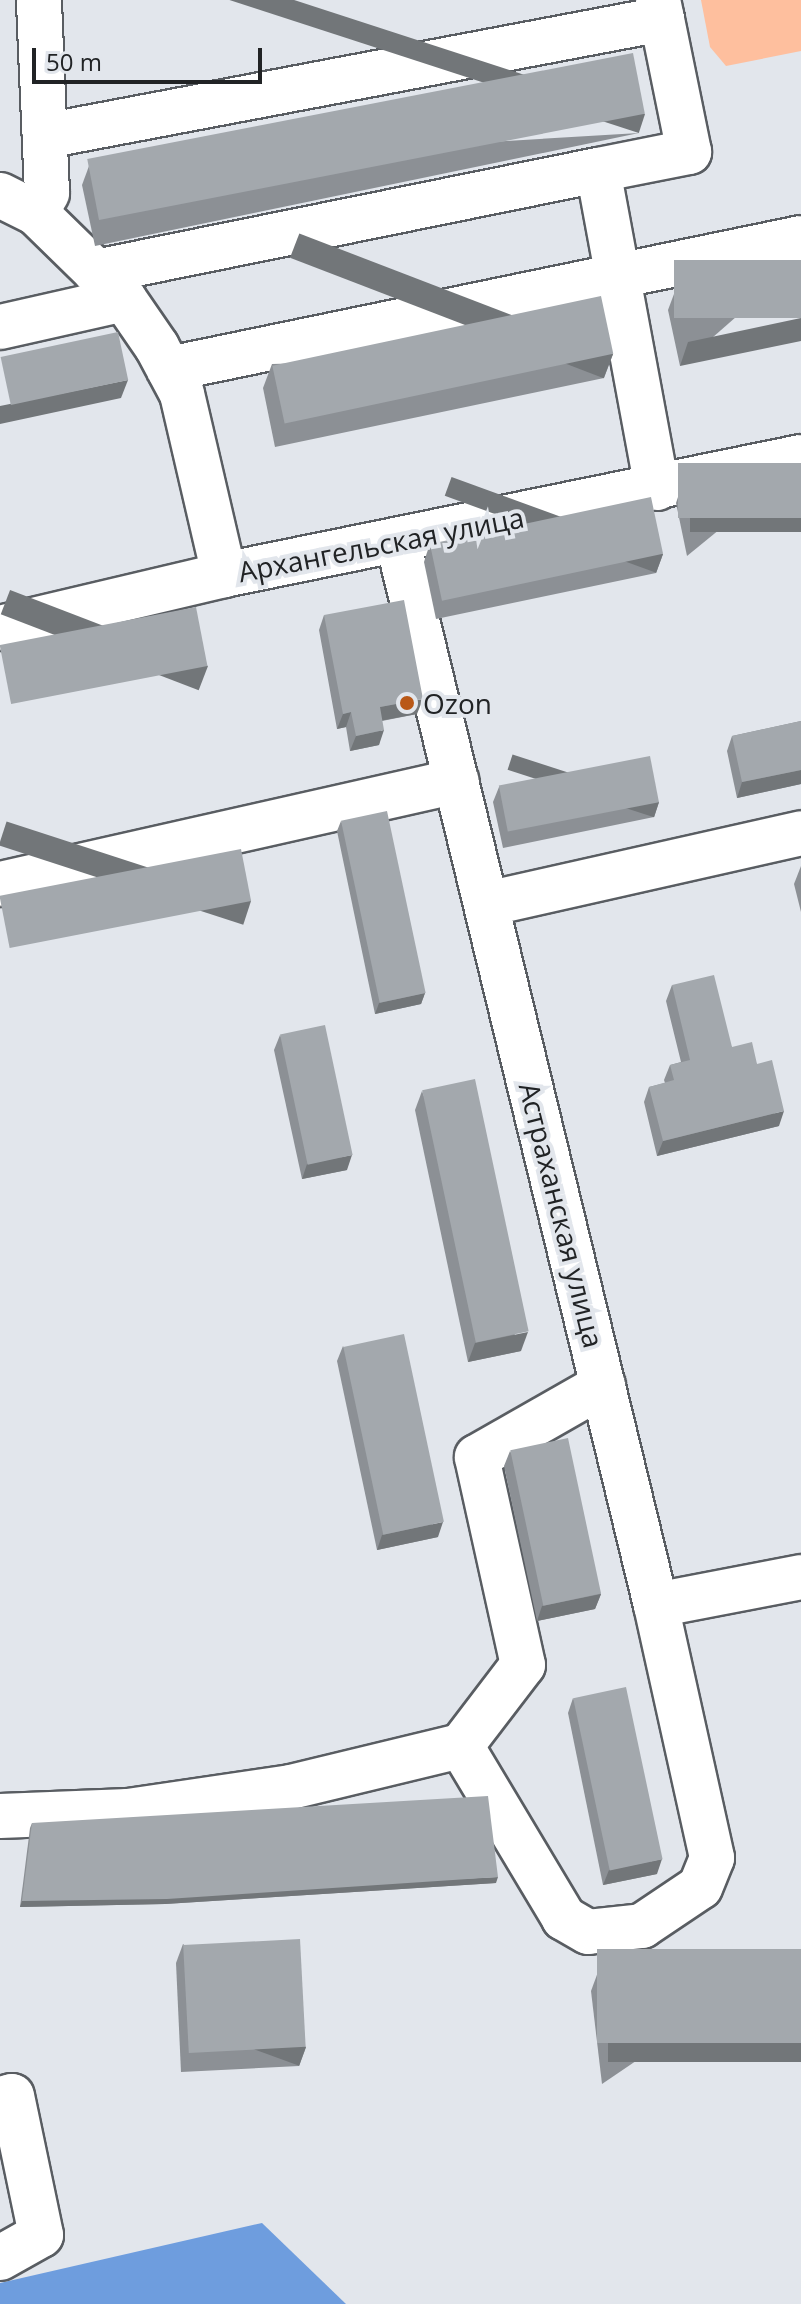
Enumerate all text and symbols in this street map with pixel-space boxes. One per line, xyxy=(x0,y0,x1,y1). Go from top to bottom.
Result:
scale bar xyxy=(36,32,266,82)
text: 50 m xyxy=(46,45,102,78)
street label: Архангельская улица xyxy=(235,500,527,588)
place label: Ozon xyxy=(423,686,492,720)
marker: Ozon xyxy=(398,694,416,712)
street label: Астраханская улица xyxy=(513,1079,611,1351)

